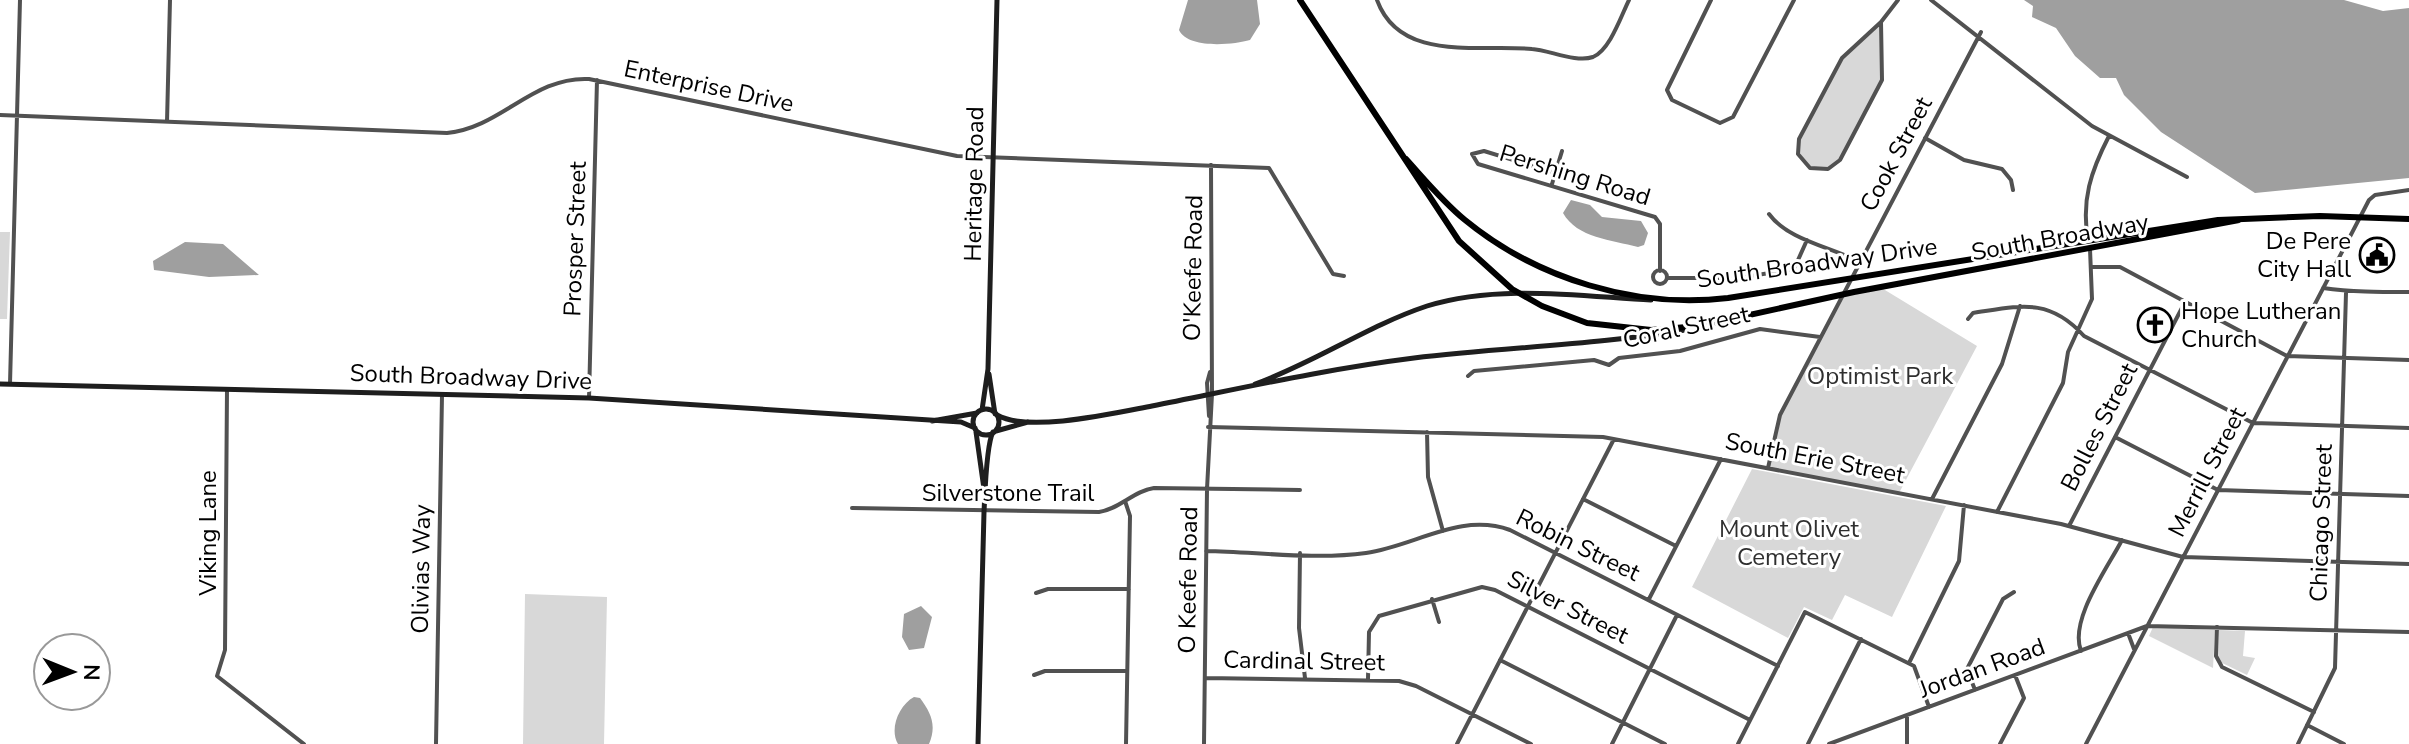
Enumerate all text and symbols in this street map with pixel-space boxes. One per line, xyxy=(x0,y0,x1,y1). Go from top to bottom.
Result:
street label: Enterprise Drive xyxy=(621,52,797,120)
street label: Cook Street xyxy=(1852,90,1940,217)
street label: Heritage Road xyxy=(957,106,991,262)
street label: Pershing Road xyxy=(1496,137,1654,213)
street label: Prosper Street xyxy=(556,160,594,317)
street label: O'Keefe Road xyxy=(1176,195,1210,341)
street label: South Broadway xyxy=(1969,206,2152,268)
place label: De Pere City Hall xyxy=(2257,225,2351,285)
street label: South Broadway Drive xyxy=(1695,230,1939,296)
public building icon: De Pere City Hall xyxy=(2358,236,2396,274)
place label: Hope Lutheran Church xyxy=(2181,295,2341,355)
street label: Coral Street xyxy=(1620,298,1753,356)
church icon: Hope Lutheran Church xyxy=(2136,306,2174,344)
street label: South Broadway Drive xyxy=(349,357,593,397)
street label: Bolles Street xyxy=(2053,357,2145,496)
park label: Optimist Park xyxy=(1807,360,1954,392)
street label: Merrill Street xyxy=(2161,401,2254,542)
street label: South Erie Street xyxy=(1722,425,1908,491)
street label: Chicago Street xyxy=(2302,443,2340,603)
street label: Viking Lane xyxy=(192,470,224,597)
street label: Silverstone Trail xyxy=(922,477,1094,509)
street label: Robin Street xyxy=(1511,501,1646,589)
street label: Olivias Way xyxy=(404,503,438,634)
street label: O Keefe Road xyxy=(1171,506,1205,654)
park label: Mount Olivet Cemetery xyxy=(1719,513,1860,573)
street label: Silver Street xyxy=(1502,563,1635,652)
street label: Jordan Road xyxy=(1914,630,2049,706)
north arrow xyxy=(32,632,112,712)
street label: Cardinal Street xyxy=(1223,644,1386,678)
text: N xyxy=(76,664,106,681)

